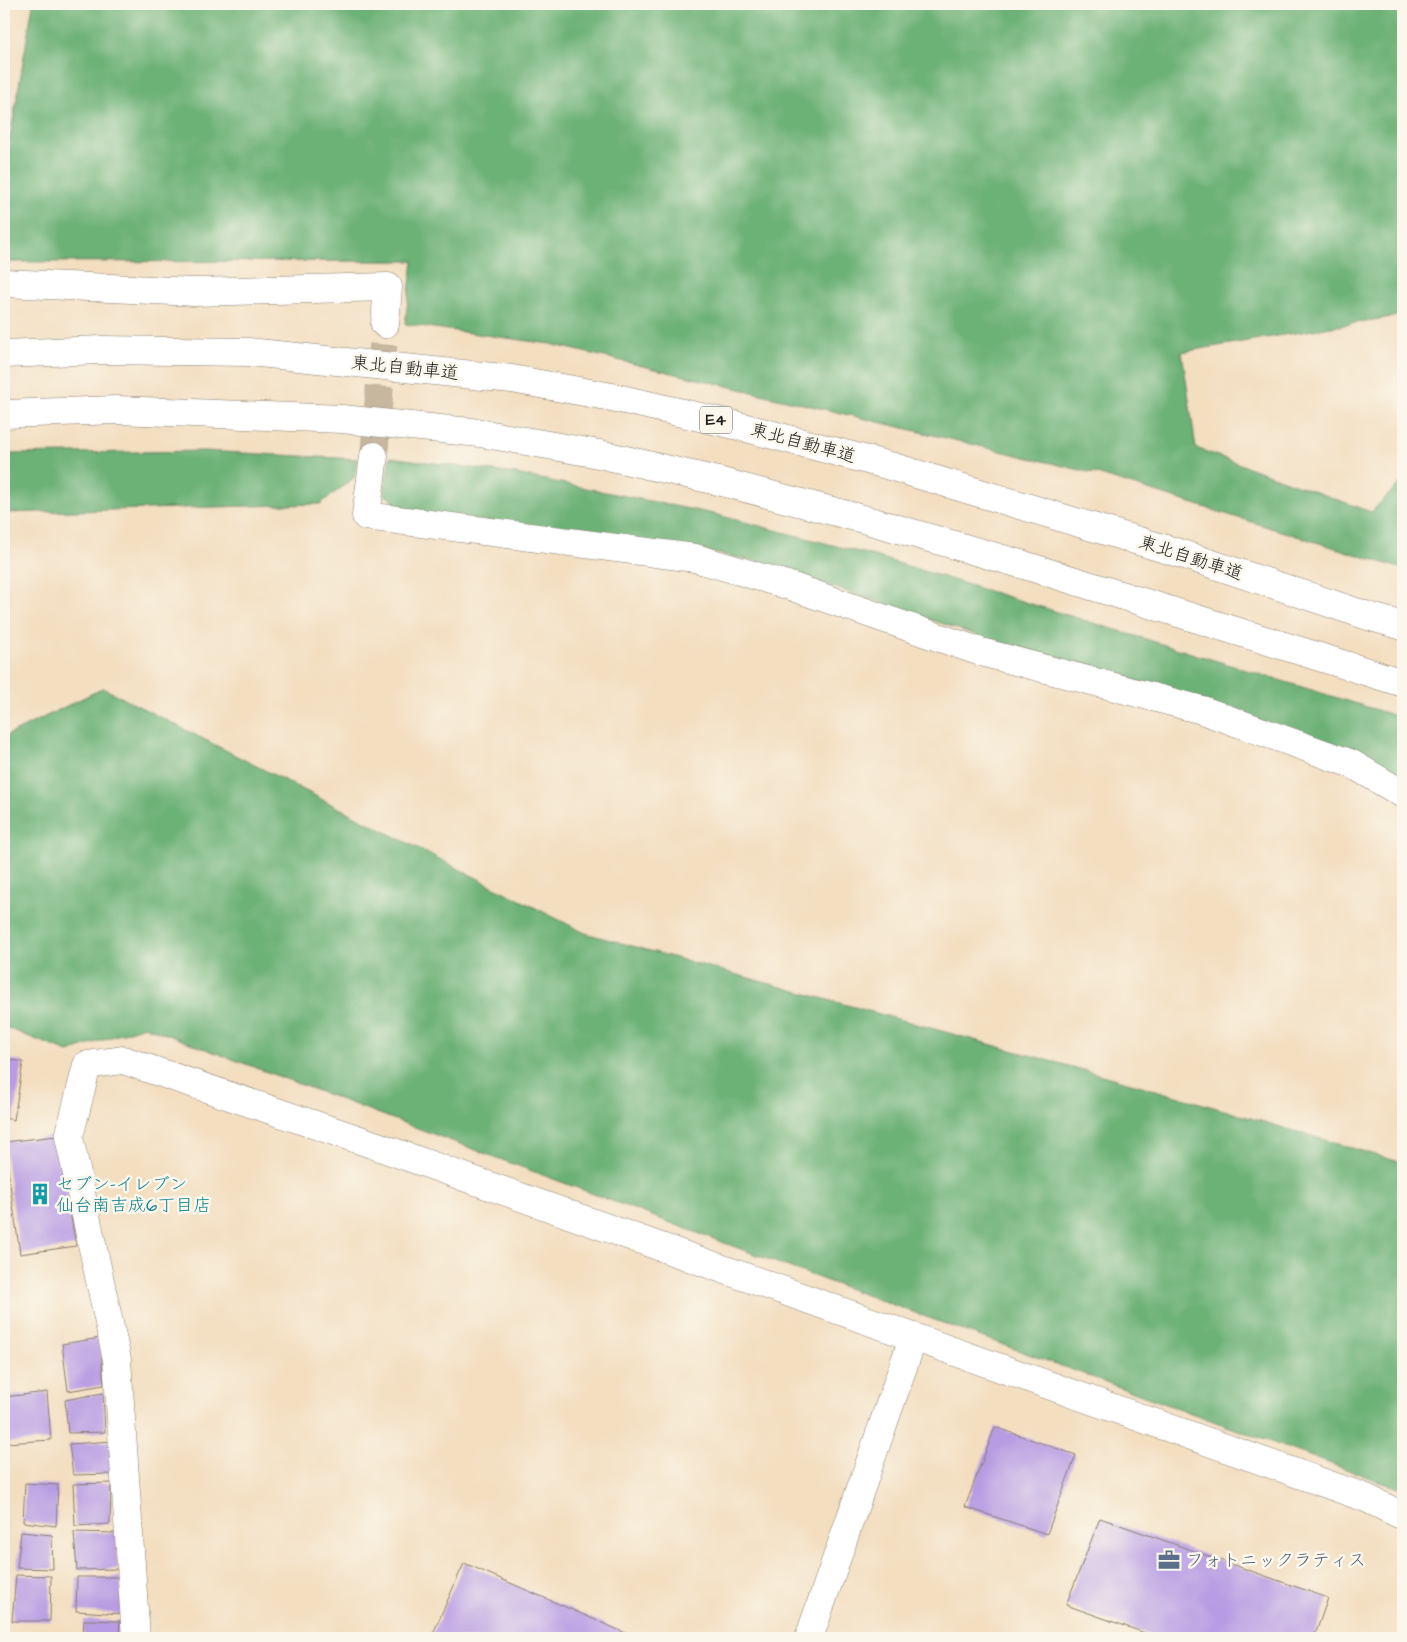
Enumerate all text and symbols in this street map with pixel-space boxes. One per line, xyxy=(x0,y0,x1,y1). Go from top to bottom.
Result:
street label: 東北自動車道 xyxy=(350,350,460,386)
road number: E4 xyxy=(700,406,732,434)
street label: 東北自動車道 xyxy=(748,417,858,469)
street label: 東北自動車道 xyxy=(1136,529,1246,587)
place label: セブン-イレブン 仙台南吉成6丁目店 xyxy=(56,1172,211,1218)
building icon: セブン-イレブン 仙台南吉成6丁目店 xyxy=(27,1181,53,1207)
office icon: フォトニックラティス xyxy=(1156,1547,1182,1573)
place label: フォトニックラティス xyxy=(1186,1548,1366,1573)

